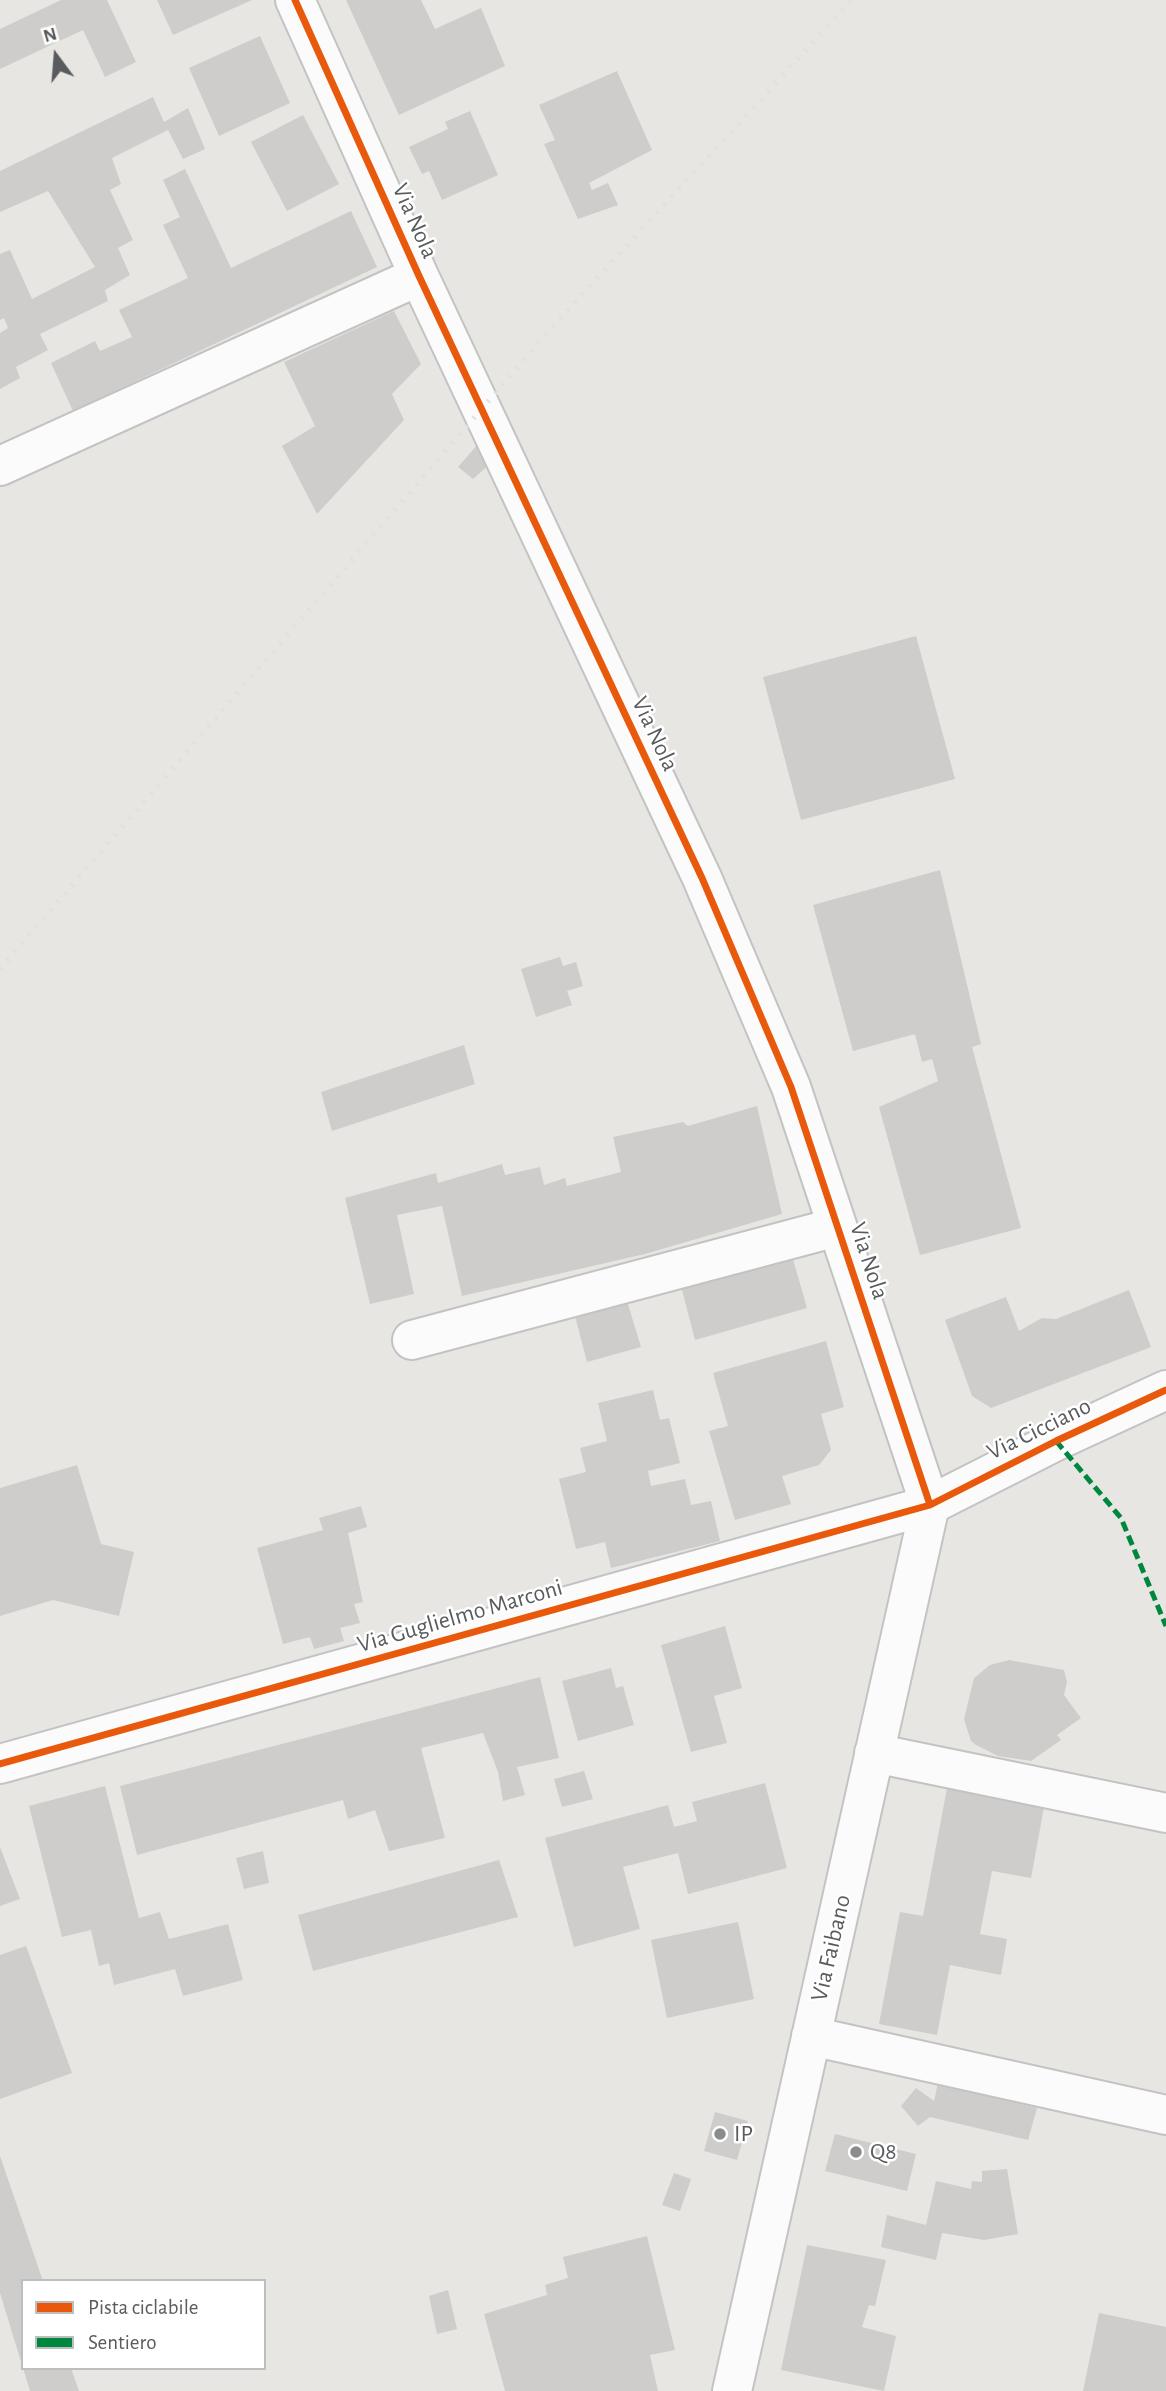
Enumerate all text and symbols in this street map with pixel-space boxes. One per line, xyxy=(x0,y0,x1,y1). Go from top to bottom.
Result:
north arrow xyxy=(21,21,91,91)
text: N xyxy=(41,24,59,46)
street label: Via Nola xyxy=(386,179,444,263)
street label: Via Nola xyxy=(625,692,685,776)
street label: Via Nola xyxy=(843,1219,895,1303)
street label: Via Cicciano xyxy=(982,1392,1096,1466)
street label: Via Guglielmo Marconi xyxy=(354,1573,566,1659)
street label: Via Faibano xyxy=(805,1892,857,2004)
place label: IP xyxy=(734,2120,753,2148)
marker: IP xyxy=(712,2126,728,2142)
place label: Q8 xyxy=(870,2138,897,2166)
marker: Q8 xyxy=(848,2144,864,2160)
legend xyxy=(21,2279,266,2370)
text: Pista ciclabile xyxy=(88,2297,199,2318)
text: Sentiero xyxy=(88,2332,157,2353)

